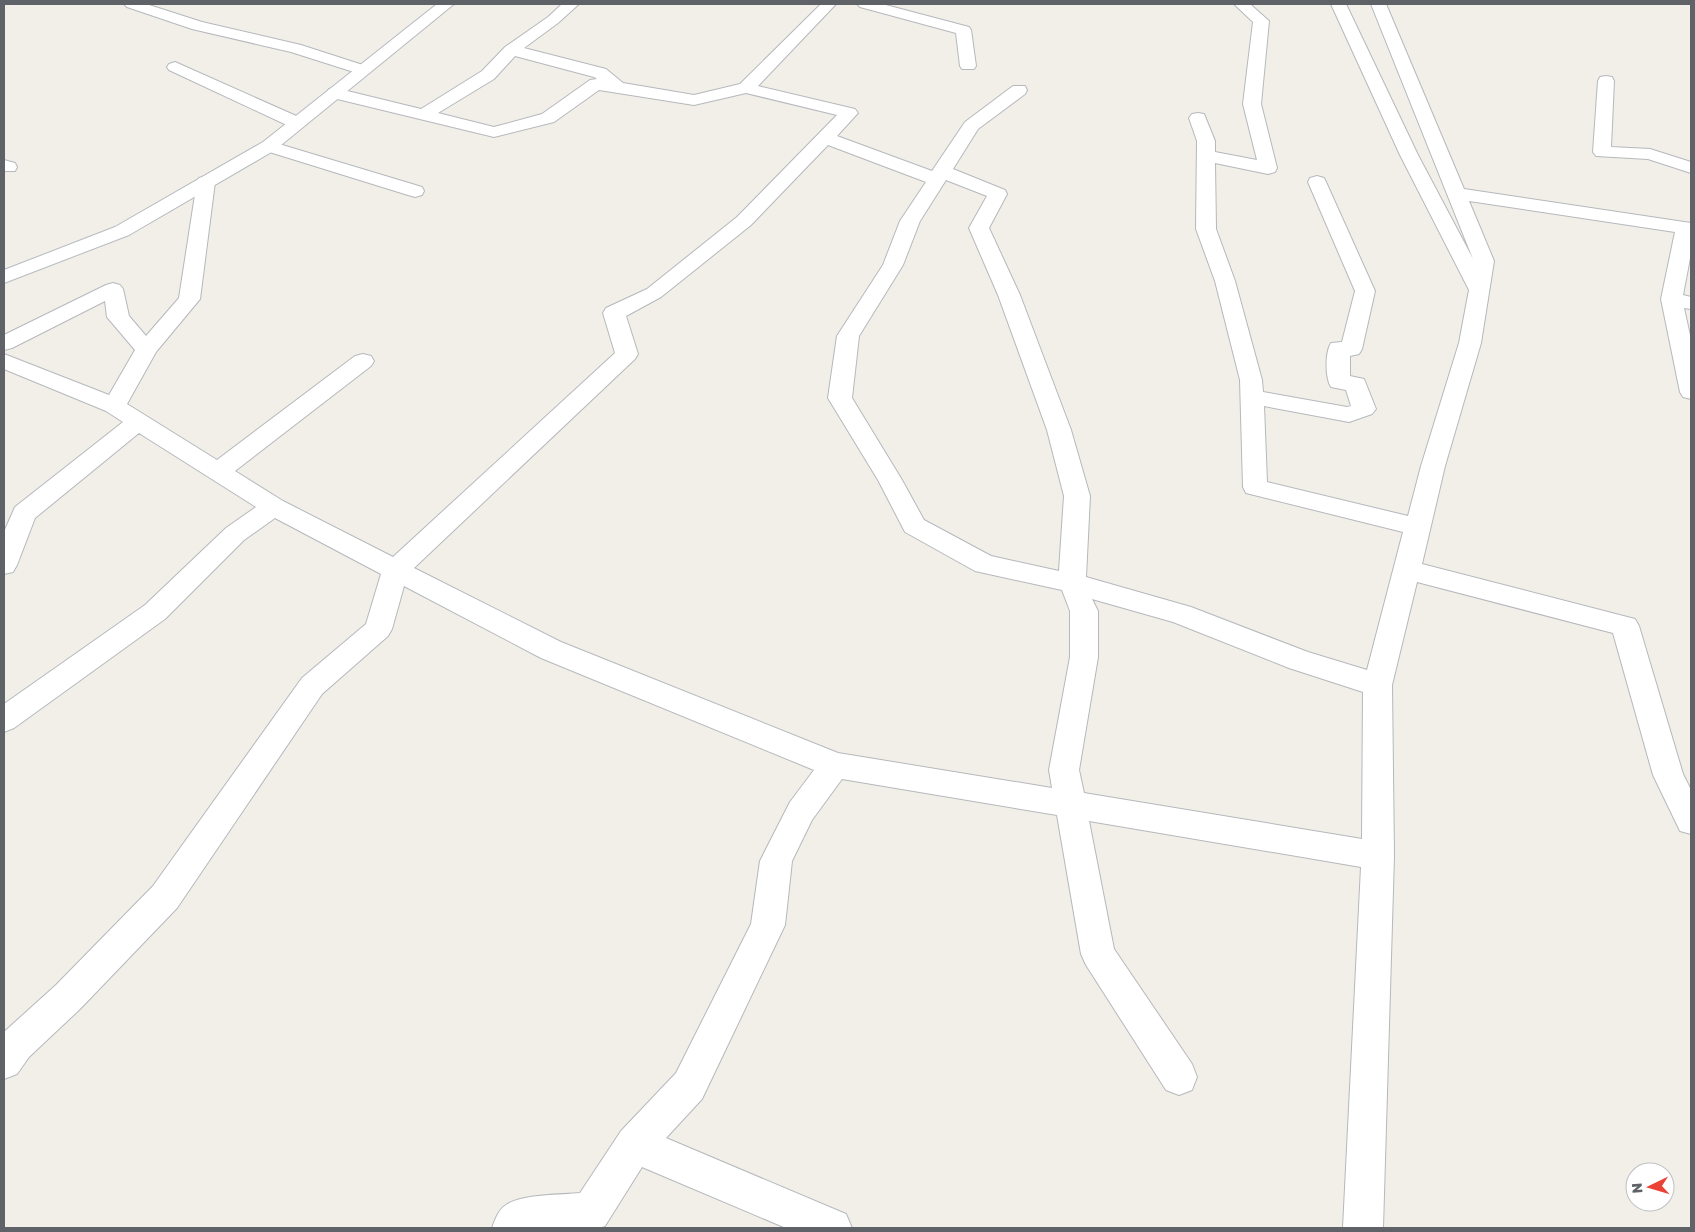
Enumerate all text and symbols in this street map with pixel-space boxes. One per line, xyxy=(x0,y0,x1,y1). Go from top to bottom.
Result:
north arrow xyxy=(1625,1162,1675,1212)
text: N xyxy=(1628,1182,1645,1194)

